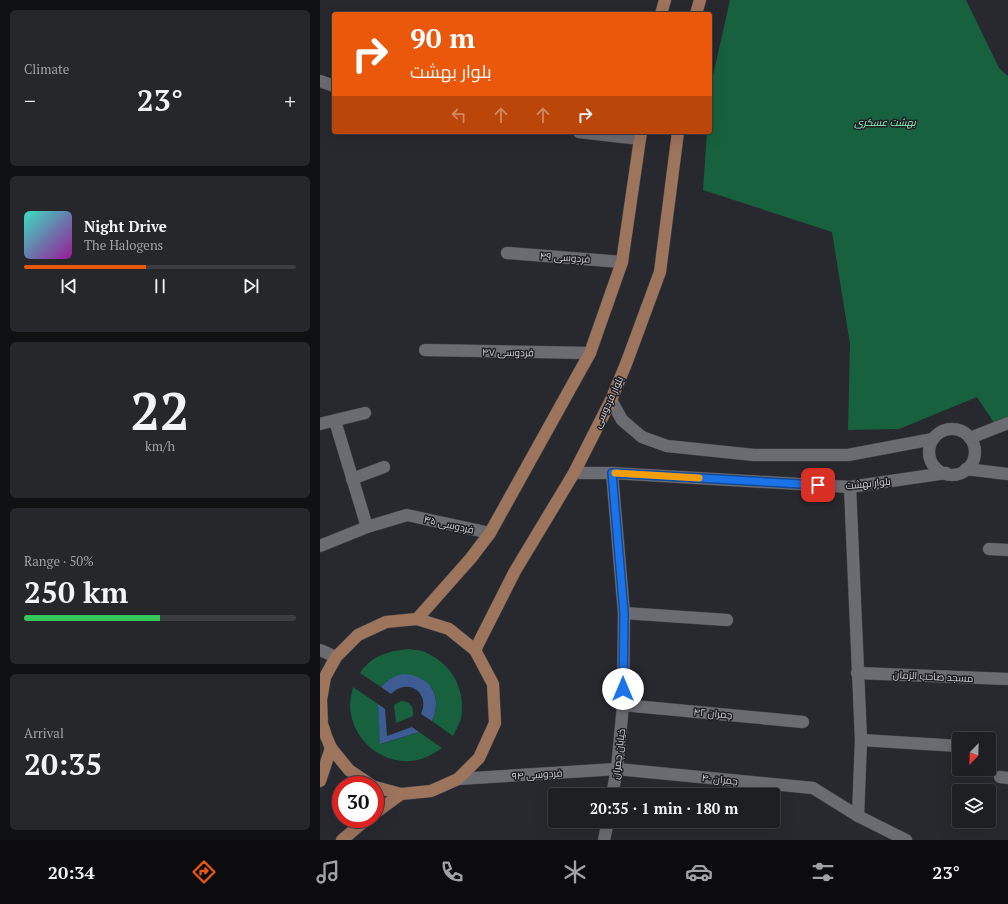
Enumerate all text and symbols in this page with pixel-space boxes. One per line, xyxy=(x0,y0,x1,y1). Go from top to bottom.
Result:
text: 90 m xyxy=(410,19,475,56)
icon: right xyxy=(344,28,396,80)
text: بلوار بهشت xyxy=(410,59,492,83)
text: Climate xyxy=(24,60,69,78)
text: 23° xyxy=(137,80,183,120)
text: − xyxy=(24,86,36,115)
text: + xyxy=(284,86,296,115)
icon: left xyxy=(448,104,470,126)
icon: ahead xyxy=(490,104,512,126)
icon: ahead xyxy=(532,104,554,126)
icon: right xyxy=(574,104,596,126)
park label: بهشت عسکری xyxy=(854,116,917,129)
text: Night Drive xyxy=(84,216,167,236)
text: The Halogens xyxy=(84,236,163,254)
street label: فردوسی ۴۹ xyxy=(539,249,591,266)
icon: previous xyxy=(58,275,80,297)
icon: pause xyxy=(149,275,171,297)
icon: next xyxy=(240,275,262,297)
street label: فردوسی ۴۷ xyxy=(482,346,534,359)
street label: بلوار فردوسی xyxy=(591,374,626,430)
text: 22 xyxy=(131,376,189,445)
text: km/h xyxy=(145,437,175,455)
pin xyxy=(801,468,835,502)
icon: arrive xyxy=(807,474,829,496)
street label: بلوار بهشت xyxy=(845,475,891,492)
street label: فردوسی ۴۵ xyxy=(423,512,475,537)
text: Range · 50% xyxy=(24,552,94,570)
text: 250 km xyxy=(24,572,128,612)
position arrow xyxy=(602,668,644,710)
street label: مسجد صاحب الزمان xyxy=(892,668,974,685)
street label: چمران ۴۲ xyxy=(693,705,733,722)
text: Arrival xyxy=(24,724,64,742)
street label: خیابان چمران xyxy=(609,728,628,780)
north arrow xyxy=(952,732,996,776)
map controls xyxy=(952,732,996,828)
text: 20:35 xyxy=(24,744,102,784)
street label: فردوسی ۹۴ xyxy=(511,766,563,783)
street label: چمران ۴۰ xyxy=(701,771,739,788)
speed limit sign: 30 xyxy=(332,776,384,828)
button: layers xyxy=(952,784,996,828)
text: 20:35 · 1 min · 180 m xyxy=(590,798,738,818)
icon: directions xyxy=(190,858,218,886)
icon: music xyxy=(314,858,342,886)
icon: phone xyxy=(438,858,466,886)
icon: climate xyxy=(561,858,589,886)
icon: car xyxy=(685,858,713,886)
icon: filters xyxy=(809,858,837,886)
text: 20:34 xyxy=(48,860,95,884)
text: 23° xyxy=(932,860,960,884)

